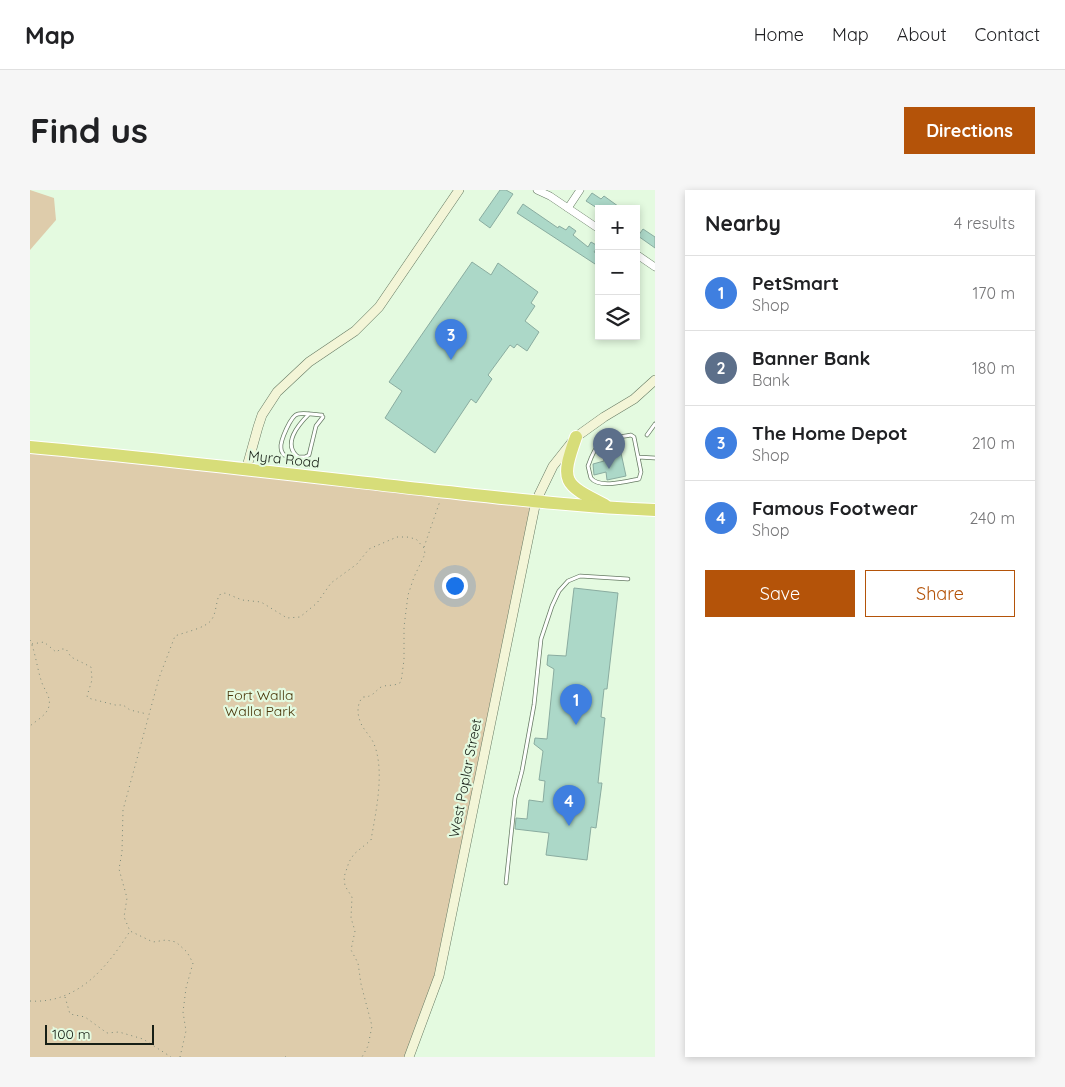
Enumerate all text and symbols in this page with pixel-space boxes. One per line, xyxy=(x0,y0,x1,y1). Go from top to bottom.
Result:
text: Map xyxy=(25,20,75,50)
text: Home xyxy=(754,23,804,46)
text: Map xyxy=(832,23,869,46)
text: About xyxy=(897,23,947,46)
text: Contact xyxy=(975,23,1040,46)
button: Directions xyxy=(904,107,1035,154)
text: Find us xyxy=(30,108,148,152)
map controls xyxy=(595,205,640,340)
button: + xyxy=(595,205,640,250)
text: Nearby xyxy=(705,210,781,236)
text: 4 results xyxy=(954,213,1015,233)
button: − xyxy=(595,250,640,295)
text: PetSmart xyxy=(752,271,839,295)
text: 1 xyxy=(718,283,724,303)
text: 170 m xyxy=(972,283,1015,303)
button: layers xyxy=(595,295,640,340)
text: Shop xyxy=(752,295,789,315)
pin: 3 xyxy=(435,319,467,360)
text: Banner Bank xyxy=(752,346,870,370)
text: 2 xyxy=(716,358,726,378)
text: 180 m xyxy=(972,358,1015,378)
text: Bank xyxy=(752,370,790,390)
text: The Home Depot xyxy=(752,421,908,445)
pin: 2 xyxy=(593,428,625,469)
text: 3 xyxy=(717,433,725,453)
text: 210 m xyxy=(972,433,1015,453)
text: Shop xyxy=(752,445,789,465)
street label: Myra Road xyxy=(247,446,321,472)
text: Famous Footwear xyxy=(752,496,918,520)
text: 4 xyxy=(716,508,726,528)
text: 240 m xyxy=(969,508,1015,528)
text: Shop xyxy=(752,520,789,540)
button: Save xyxy=(705,570,855,617)
button: Share xyxy=(865,570,1015,617)
your location xyxy=(442,573,468,599)
pin: 1 xyxy=(560,684,592,725)
park label: Fort Walla Walla Park xyxy=(225,686,295,720)
street label: West Poplar Street xyxy=(445,717,485,839)
pin: 4 xyxy=(553,785,585,826)
scale bar xyxy=(45,1022,154,1045)
text: 100 m xyxy=(52,1025,90,1043)

